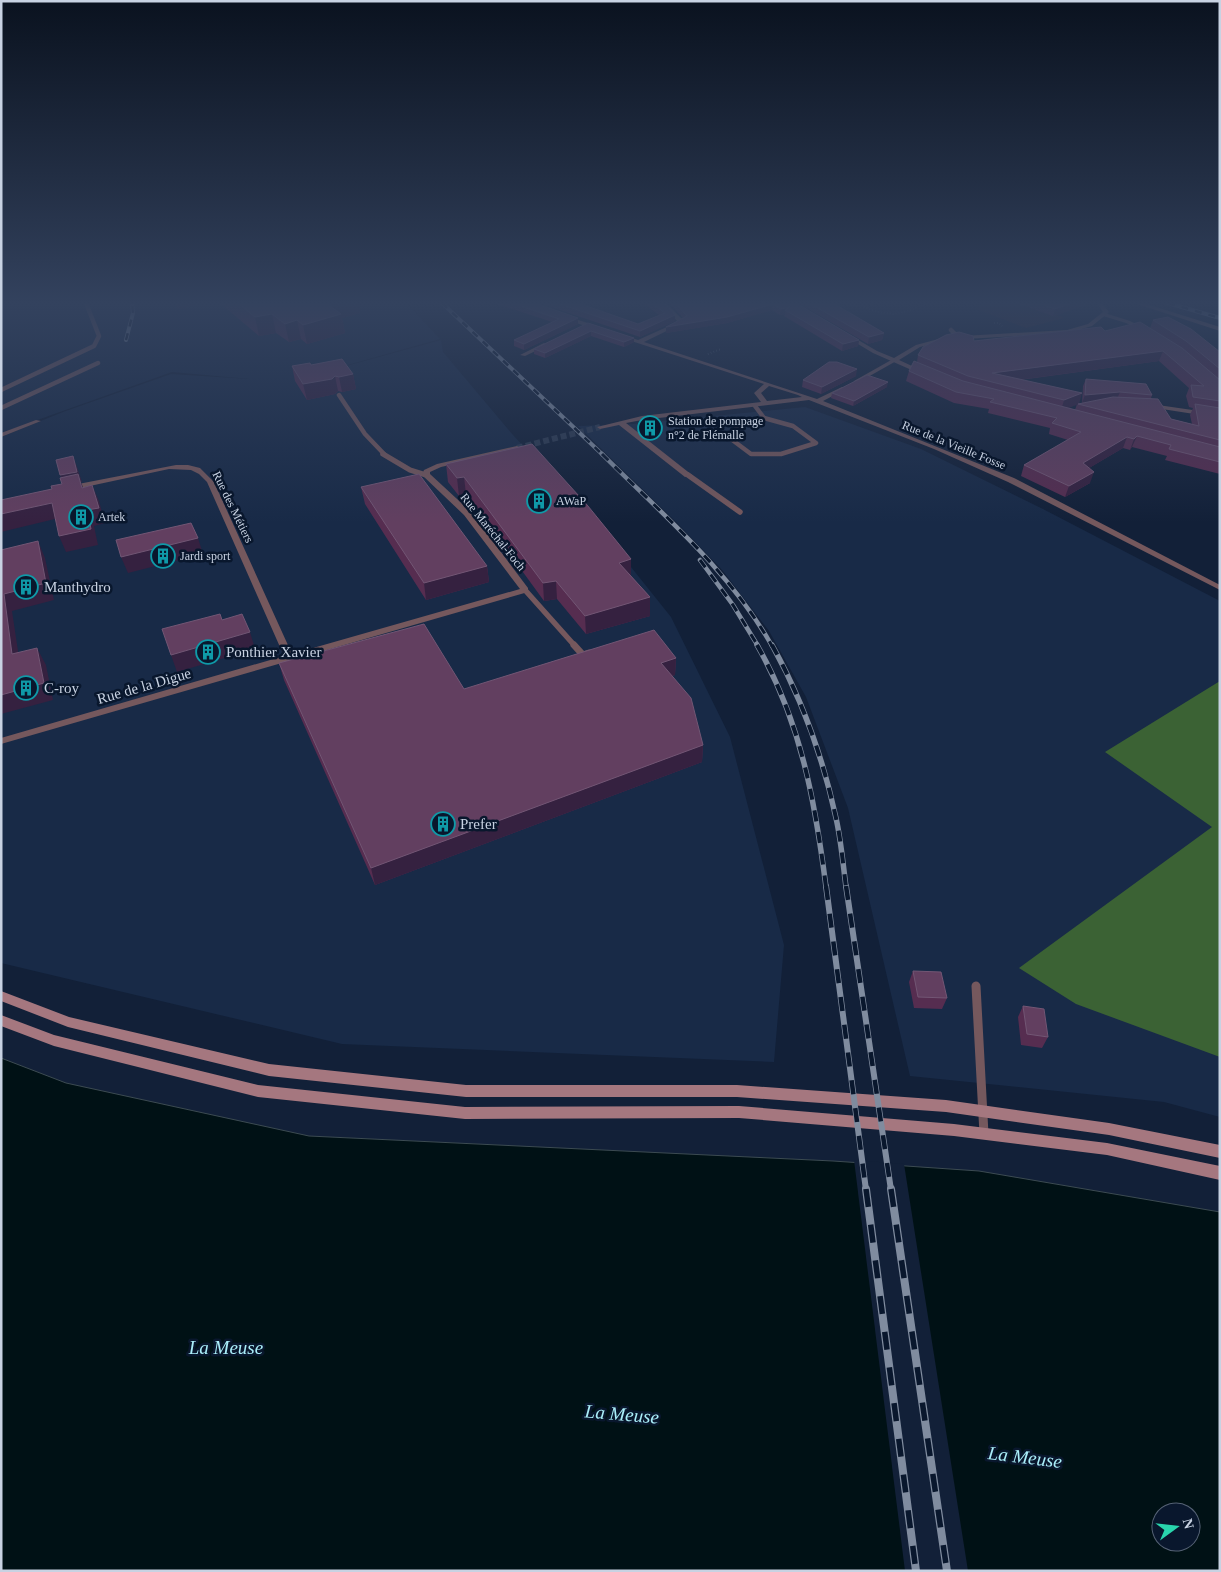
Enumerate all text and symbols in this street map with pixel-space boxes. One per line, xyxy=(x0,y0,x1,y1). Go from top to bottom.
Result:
place label: Station de pompage n°2 de Flémalle xyxy=(668,414,763,442)
building icon: Station de pompage n°2 de Flémalle xyxy=(637,415,663,441)
street label: Rue de la Vieille Fosse xyxy=(900,418,1008,472)
street label: Rue des Métiers xyxy=(210,469,257,545)
building icon: AWaP xyxy=(526,488,552,514)
street label: Rue Maréchal-Foch xyxy=(457,490,529,574)
place label: AWaP xyxy=(556,494,586,508)
building icon: Artek xyxy=(68,504,94,530)
place label: Artek xyxy=(98,510,125,524)
building icon: Jardi sport xyxy=(150,543,176,569)
place label: Jardi sport xyxy=(180,549,231,563)
building icon: Manthydro xyxy=(13,574,39,600)
place label: Manthydro xyxy=(44,579,111,595)
building icon: Ponthier Xavier xyxy=(195,639,221,665)
place label: Ponthier Xavier xyxy=(226,644,321,660)
street label: Rue de la Digue xyxy=(95,665,193,707)
building icon: C-roy xyxy=(13,675,39,701)
place label: C-roy xyxy=(44,680,79,696)
building icon: Prefer xyxy=(430,811,456,837)
place label: Prefer xyxy=(460,816,497,832)
water label: La Meuse xyxy=(188,1337,263,1358)
water label: La Meuse xyxy=(583,1400,660,1428)
water label: La Meuse xyxy=(986,1442,1063,1472)
north arrow xyxy=(1151,1502,1201,1552)
text: N xyxy=(1180,1517,1197,1531)

